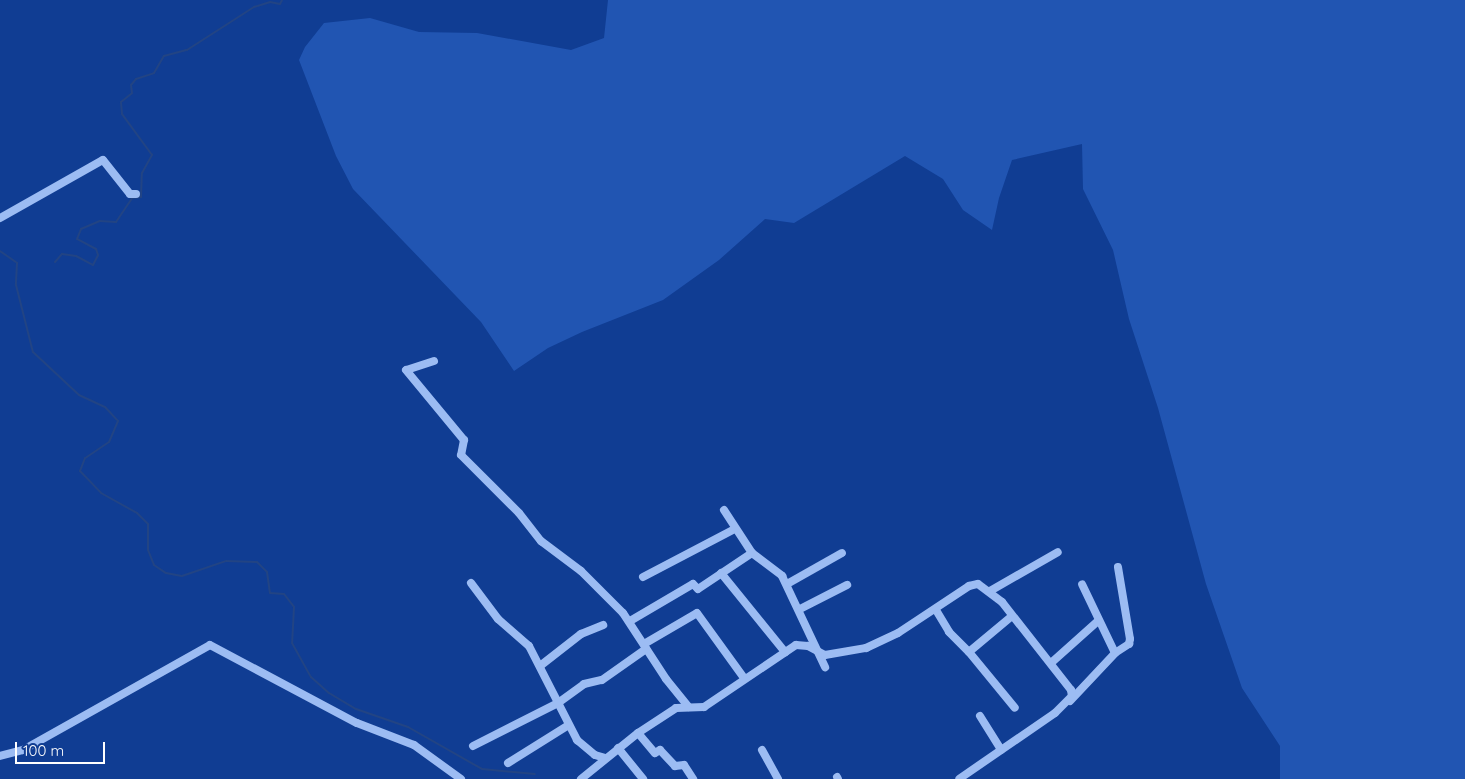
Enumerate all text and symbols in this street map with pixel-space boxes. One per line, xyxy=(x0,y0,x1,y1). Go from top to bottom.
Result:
scale bar xyxy=(18,732,108,764)
text: 100 m xyxy=(23,741,64,760)

